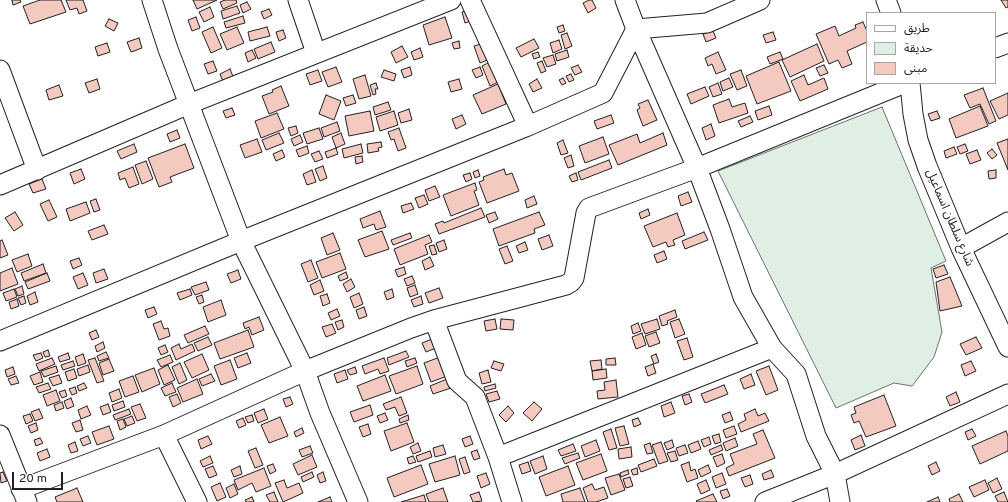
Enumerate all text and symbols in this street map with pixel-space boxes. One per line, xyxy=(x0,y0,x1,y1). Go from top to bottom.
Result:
legend xyxy=(866,12,996,84)
text: طريق xyxy=(904,21,930,37)
text: حديقة xyxy=(904,41,933,57)
text: مبنى xyxy=(904,61,927,77)
street label: شارع سلطان اسماعيل xyxy=(922,167,976,269)
scale bar xyxy=(14,464,65,490)
text: 20 m xyxy=(19,471,47,487)

